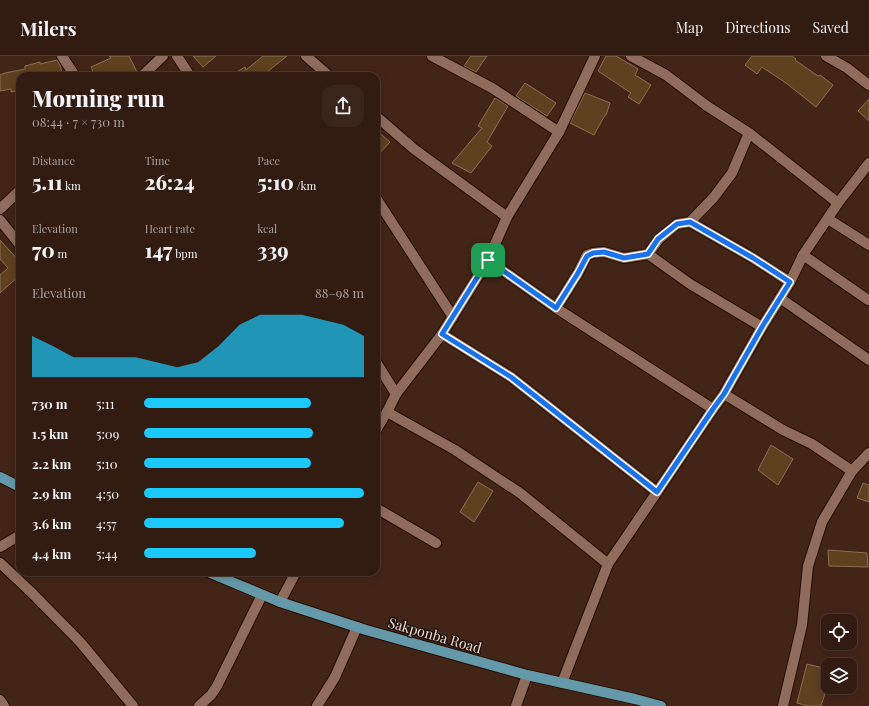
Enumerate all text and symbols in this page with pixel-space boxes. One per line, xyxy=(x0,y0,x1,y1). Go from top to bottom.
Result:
text: Milers xyxy=(20,15,76,41)
text: Map xyxy=(676,18,703,37)
text: Directions xyxy=(725,18,791,37)
text: Saved xyxy=(813,18,849,37)
text: Morning run xyxy=(32,83,165,113)
button: share xyxy=(322,85,364,127)
text: 08:44 · 7 × 730 m xyxy=(32,113,125,130)
text: Distance xyxy=(32,153,75,168)
text: Time xyxy=(145,153,170,168)
text: Pace xyxy=(257,153,280,168)
text: 5.11 xyxy=(32,168,63,195)
text: 26:24 xyxy=(145,168,194,195)
text: 5:10 xyxy=(257,168,294,195)
text: km xyxy=(63,178,81,193)
text: /km xyxy=(294,178,316,193)
text: Elevation xyxy=(32,221,78,236)
text: Heart rate xyxy=(145,221,195,236)
text: kcal xyxy=(257,221,277,236)
text: 70 xyxy=(32,236,55,263)
text: 147 xyxy=(145,236,172,263)
text: 339 xyxy=(257,236,289,263)
pin xyxy=(471,243,505,277)
text: m xyxy=(55,246,67,261)
text: bpm xyxy=(172,246,198,261)
icon: arrive xyxy=(477,249,499,271)
text: Elevation xyxy=(32,284,86,301)
text: 88–98 m xyxy=(315,284,364,301)
text: 730 m xyxy=(32,395,67,412)
text: 5:11 xyxy=(96,395,114,412)
text: 1.5 km xyxy=(32,425,68,442)
text: 5:09 xyxy=(96,425,119,442)
text: 2.2 km xyxy=(32,455,71,472)
text: 5:10 xyxy=(96,455,117,472)
text: 2.9 km xyxy=(32,485,72,502)
text: 4:50 xyxy=(96,485,119,502)
text: 3.6 km xyxy=(32,515,71,532)
text: 4:57 xyxy=(96,515,117,532)
text: 4.4 km xyxy=(32,545,71,562)
text: 5:44 xyxy=(96,545,118,562)
street label: Sakponba Road xyxy=(386,613,484,657)
map controls xyxy=(821,614,857,694)
button: locate xyxy=(821,614,857,650)
button: layers xyxy=(821,658,857,694)

